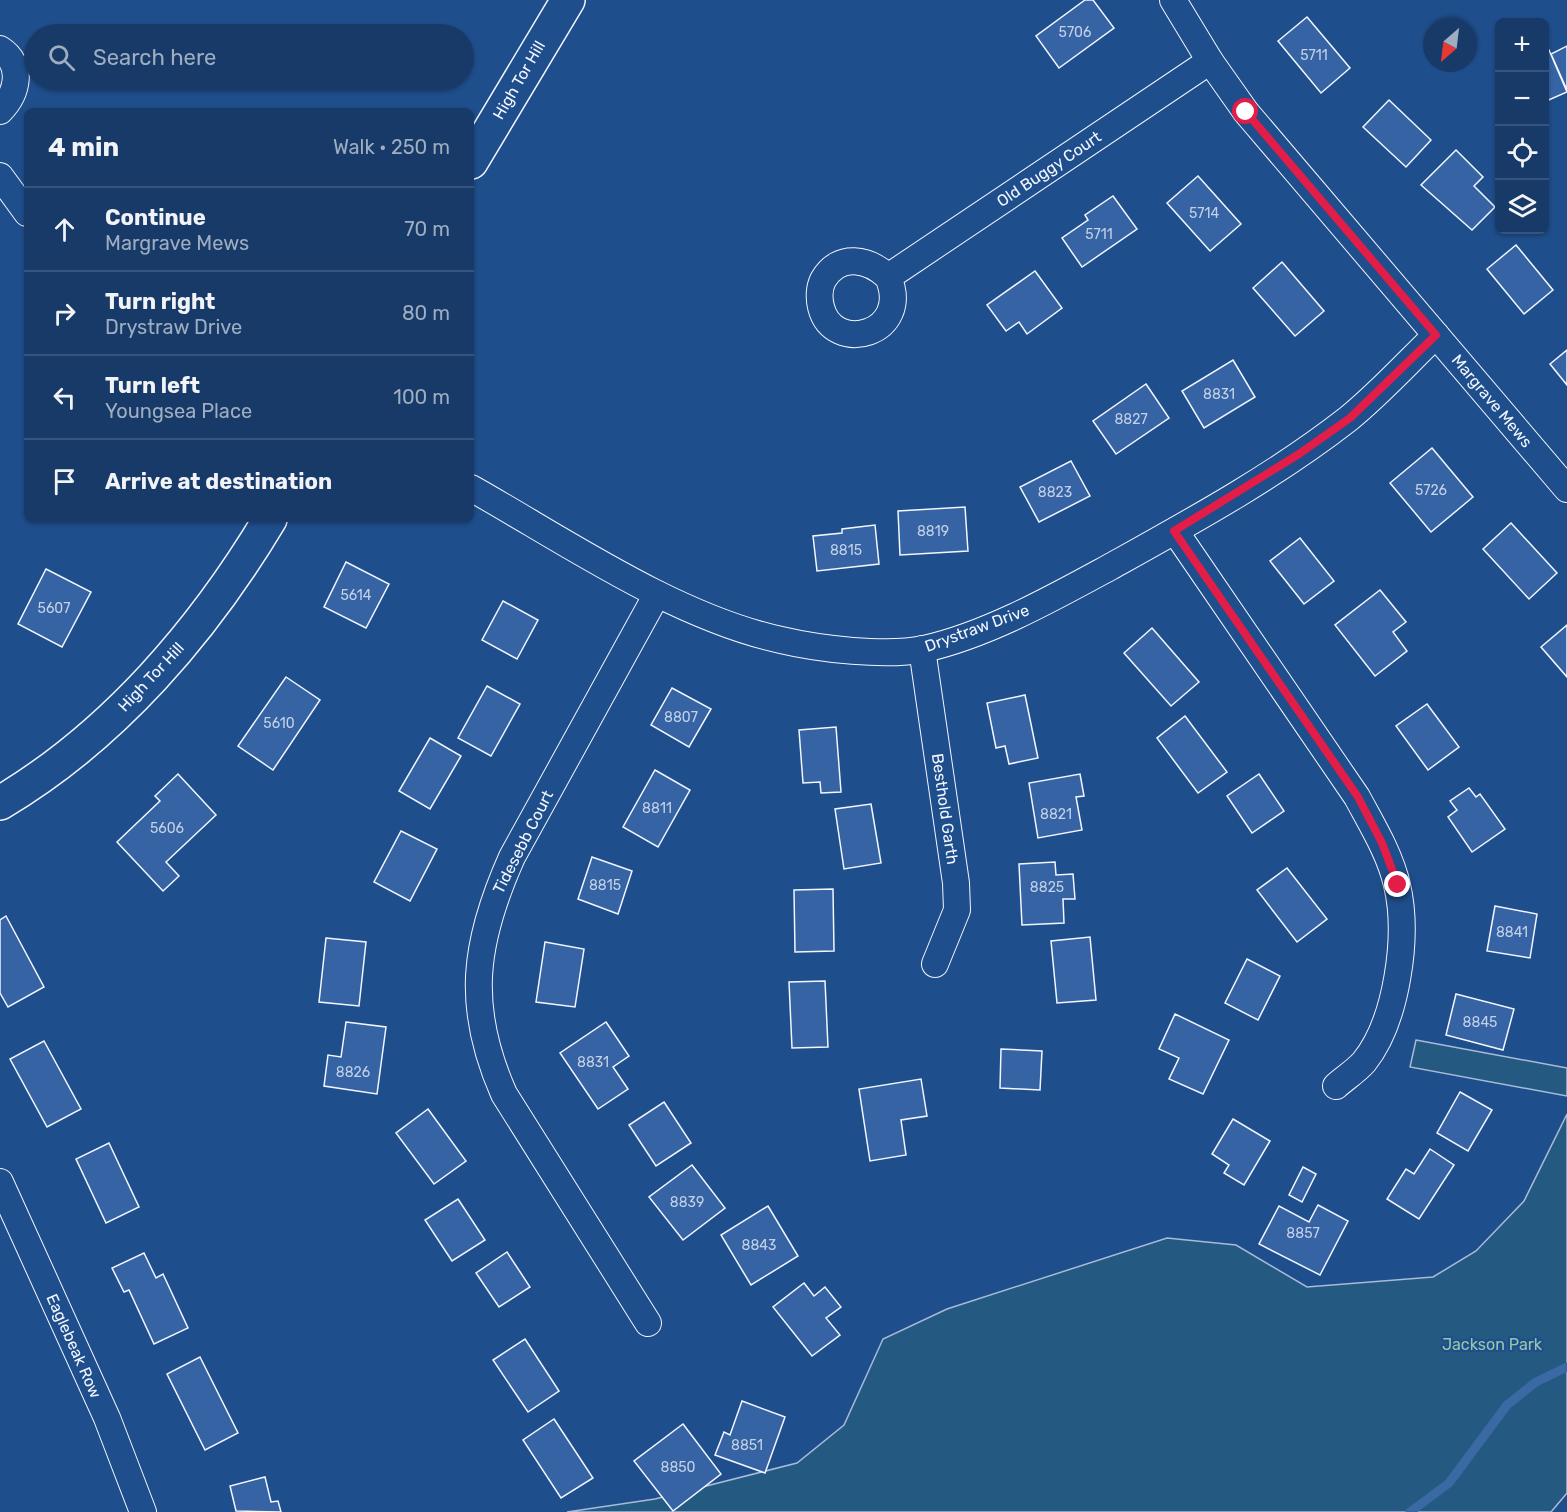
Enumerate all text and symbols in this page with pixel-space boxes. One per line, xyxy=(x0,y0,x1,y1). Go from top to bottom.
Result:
north arrow xyxy=(1423,18,1477,72)
map controls xyxy=(1495,18,1549,234)
button: + xyxy=(1495,18,1549,72)
search box xyxy=(24,24,474,90)
house number: 5706 xyxy=(1059,24,1091,41)
street label: High Tor Hill xyxy=(489,37,549,123)
icon: search xyxy=(45,41,78,74)
text: Search here xyxy=(93,44,216,71)
house number: 5711 xyxy=(1300,47,1328,64)
button: − xyxy=(1495,72,1549,126)
route start xyxy=(1232,98,1258,124)
button: locate xyxy=(1495,126,1549,180)
street label: Old Buggy Court xyxy=(993,127,1105,211)
text: 4 min xyxy=(48,132,119,163)
text: Walk · 250 m xyxy=(333,135,450,159)
button: layers xyxy=(1495,180,1549,234)
text: Continue xyxy=(105,204,206,231)
house number: 5714 xyxy=(1189,205,1219,222)
icon: ahead xyxy=(48,213,81,246)
text: 70 m xyxy=(404,217,450,241)
house number: 5711 xyxy=(1085,226,1113,243)
text: Margrave Mews xyxy=(105,231,249,255)
text: Turn right xyxy=(105,288,215,315)
icon: right xyxy=(48,297,81,330)
text: 80 m xyxy=(402,301,450,325)
text: Drystraw Drive xyxy=(105,315,242,339)
street label: Margrave Mews xyxy=(1448,351,1536,451)
text: Turn left xyxy=(105,372,200,399)
icon: left xyxy=(48,381,81,414)
text: 100 m xyxy=(393,385,450,409)
house number: 8831 xyxy=(1203,386,1235,403)
text: Youngsea Place xyxy=(105,399,252,423)
house number: 8827 xyxy=(1114,411,1148,428)
icon: arrive xyxy=(48,465,81,498)
text: Arrive at destination xyxy=(105,468,332,495)
house number: 5726 xyxy=(1415,482,1447,499)
house number: 8823 xyxy=(1038,484,1072,501)
house number: 8819 xyxy=(917,523,949,540)
house number: 8815 xyxy=(830,542,862,559)
house number: 5614 xyxy=(340,587,372,604)
house number: 5607 xyxy=(38,600,70,617)
street label: Drystraw Drive xyxy=(922,600,1032,656)
street label: High Tor Hill xyxy=(114,638,188,716)
house number: 8807 xyxy=(664,709,698,726)
house number: 5610 xyxy=(263,715,295,732)
street label: Besthold Garth xyxy=(928,752,962,866)
street label: Tidesebb Court xyxy=(489,787,557,897)
house number: 8811 xyxy=(642,800,672,817)
house number: 8821 xyxy=(1040,806,1072,823)
house number: 5606 xyxy=(150,820,184,837)
route end xyxy=(1384,871,1410,897)
house number: 8815 xyxy=(589,877,621,894)
house number: 8825 xyxy=(1030,879,1064,896)
house number: 8841 xyxy=(1496,924,1528,941)
house number: 8845 xyxy=(1463,1014,1497,1031)
house number: 8831 xyxy=(577,1054,609,1071)
house number: 8826 xyxy=(336,1064,370,1081)
house number: 8839 xyxy=(670,1194,704,1211)
house number: 8857 xyxy=(1286,1225,1320,1242)
house number: 8843 xyxy=(742,1237,776,1254)
street label: Eaglebeak Row xyxy=(42,1291,106,1401)
park label: Jackson Park xyxy=(1442,1335,1543,1354)
house number: 8851 xyxy=(731,1437,763,1454)
house number: 8850 xyxy=(660,1459,696,1476)

